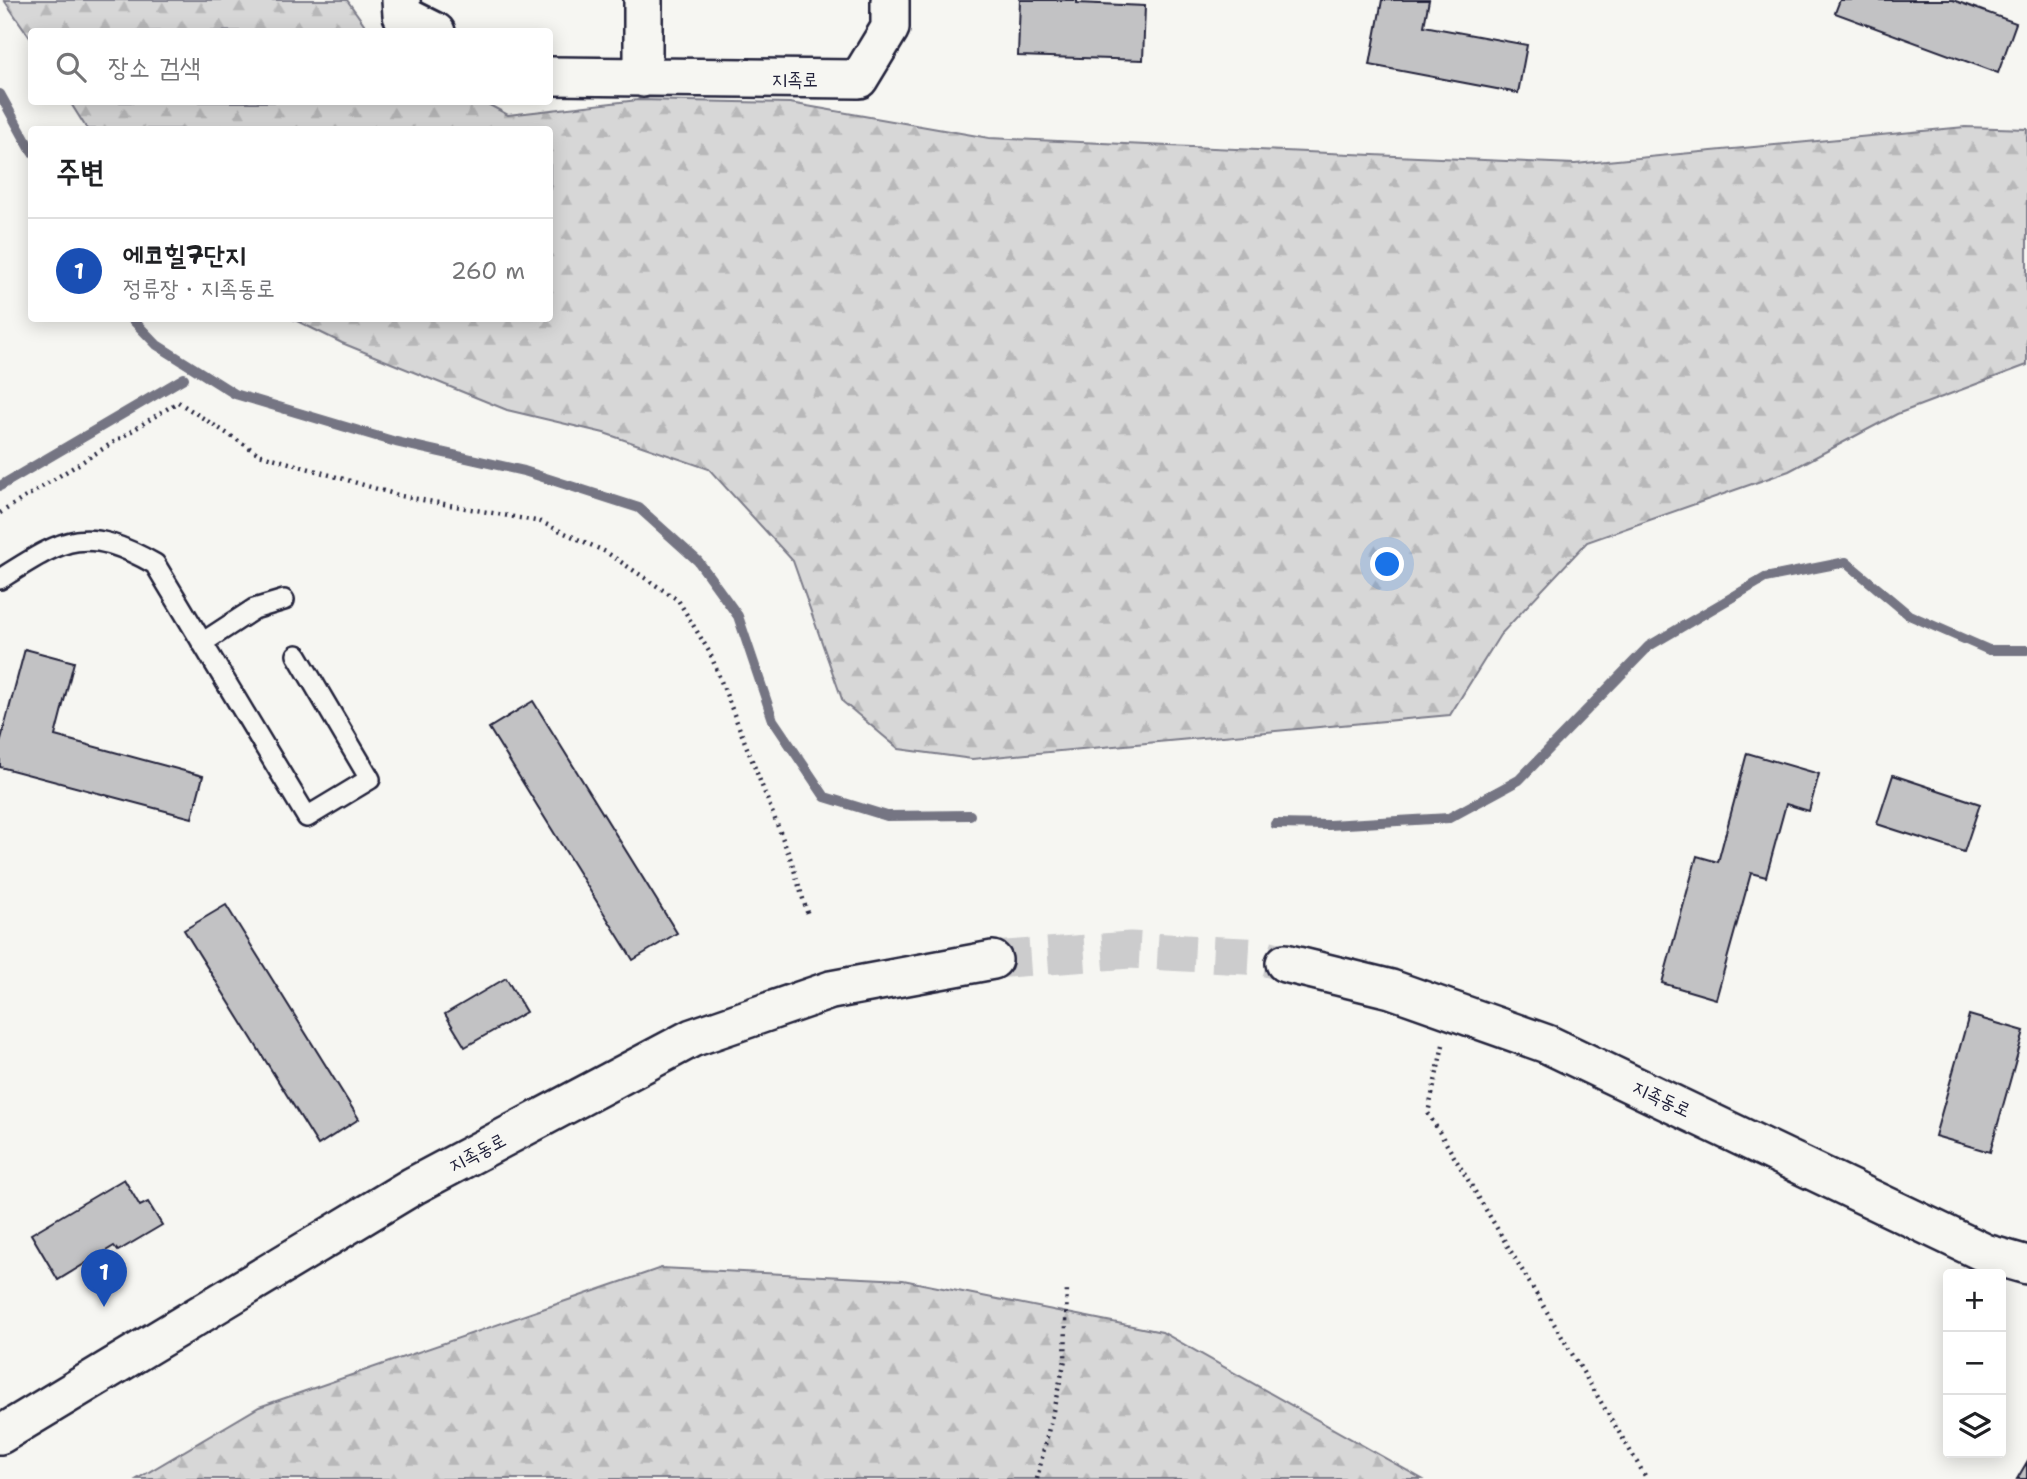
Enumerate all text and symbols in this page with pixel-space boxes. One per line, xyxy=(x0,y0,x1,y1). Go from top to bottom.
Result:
search box xyxy=(28,28,553,105)
icon: search xyxy=(52,48,90,86)
text: 장소 검색 xyxy=(108,49,201,84)
street label: 지족로 xyxy=(772,67,818,92)
text: 주변 xyxy=(56,151,104,192)
text: 에코힐7단지 xyxy=(123,237,246,272)
text: 1 xyxy=(74,256,84,286)
text: 260 m xyxy=(451,256,525,286)
text: 정류장 · 지족동로 xyxy=(123,273,275,303)
your location xyxy=(1370,547,1404,581)
street label: 지족동로 xyxy=(1629,1074,1695,1123)
street label: 지족동로 xyxy=(444,1127,510,1178)
pin: 1 xyxy=(81,1249,127,1307)
map controls xyxy=(1943,1269,2006,1458)
button: + xyxy=(1943,1269,2006,1332)
button: − xyxy=(1943,1332,2006,1395)
button: layers xyxy=(1943,1395,2006,1458)

